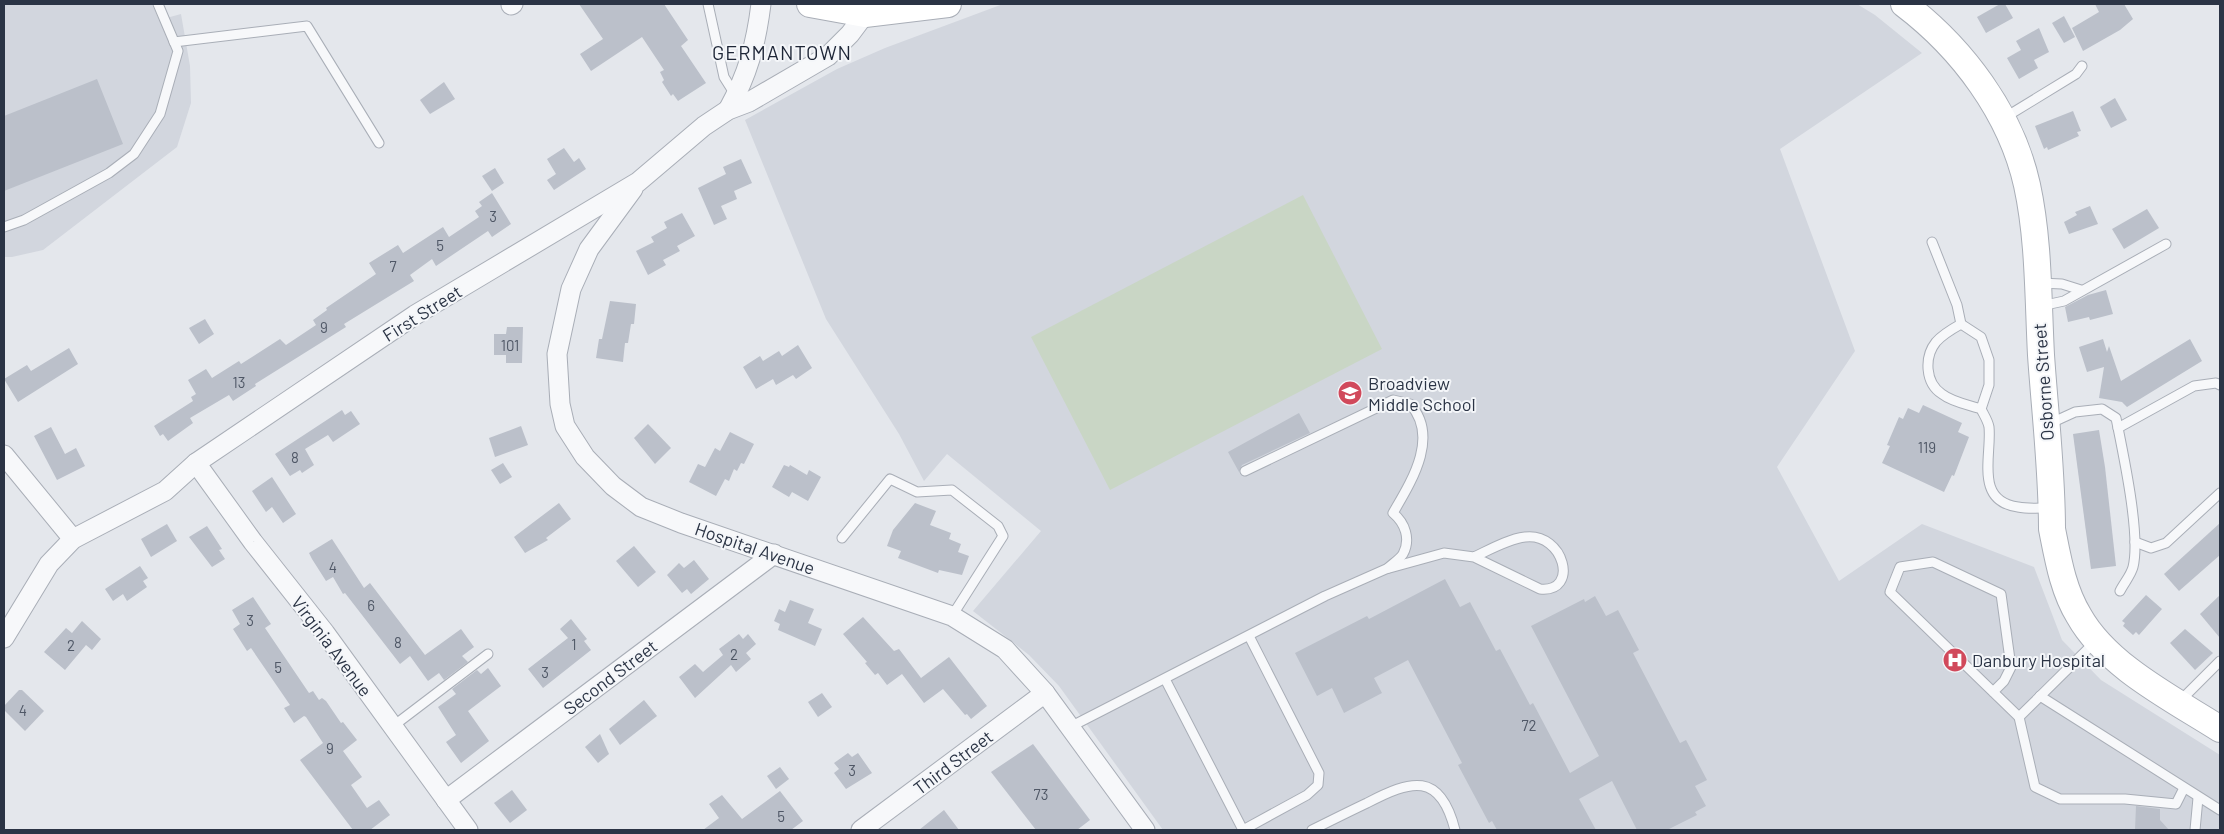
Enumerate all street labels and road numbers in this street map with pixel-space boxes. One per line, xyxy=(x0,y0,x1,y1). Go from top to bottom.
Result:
street label: First Street xyxy=(378,280,466,346)
street label: Osborne Street xyxy=(2028,322,2058,442)
street label: Hospital Avenue xyxy=(692,517,818,579)
street label: Virginia Avenue xyxy=(287,591,377,701)
street label: Second Street xyxy=(559,635,661,719)
street label: Third Street xyxy=(909,725,997,799)

